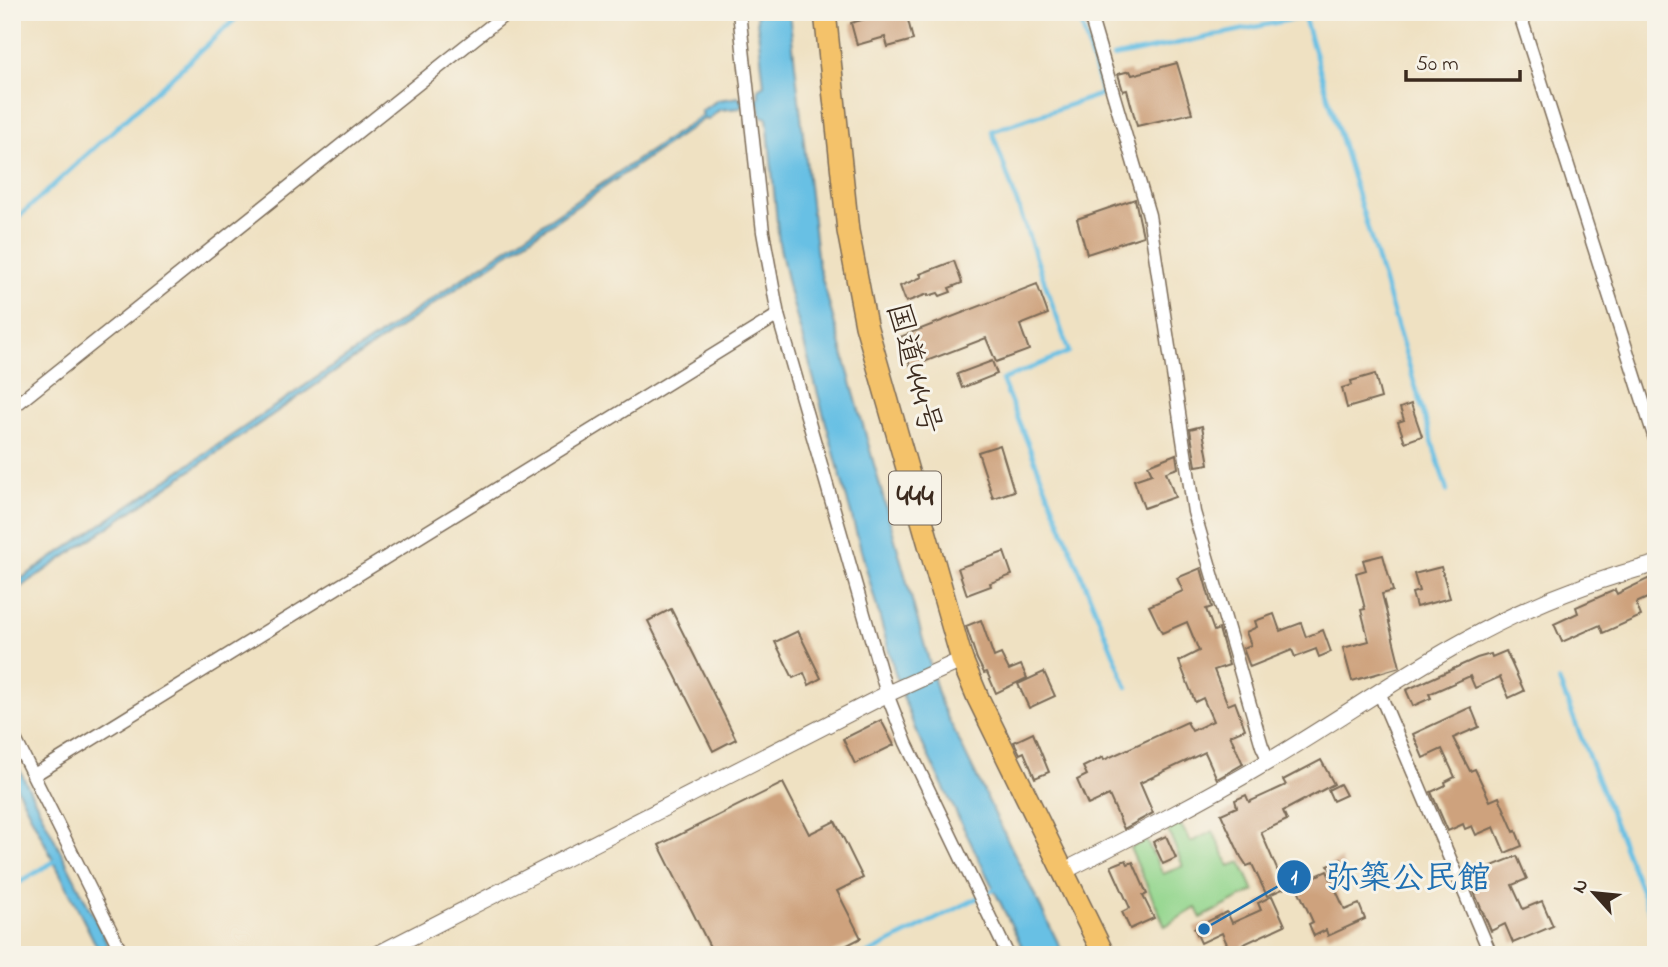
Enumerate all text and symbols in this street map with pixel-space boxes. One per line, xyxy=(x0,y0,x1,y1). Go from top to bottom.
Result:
scale bar xyxy=(1406,38,1519,82)
text: 50 m xyxy=(1416,50,1459,80)
street label: 国道444号 xyxy=(872,297,952,441)
road number: 444 xyxy=(889,471,941,524)
callout: 弥築公民館 xyxy=(1277,850,1505,904)
text: 弥築公民館 xyxy=(1326,856,1491,904)
north arrow xyxy=(1560,858,1630,928)
text: 1 xyxy=(1291,864,1298,894)
text: N xyxy=(1566,874,1596,898)

